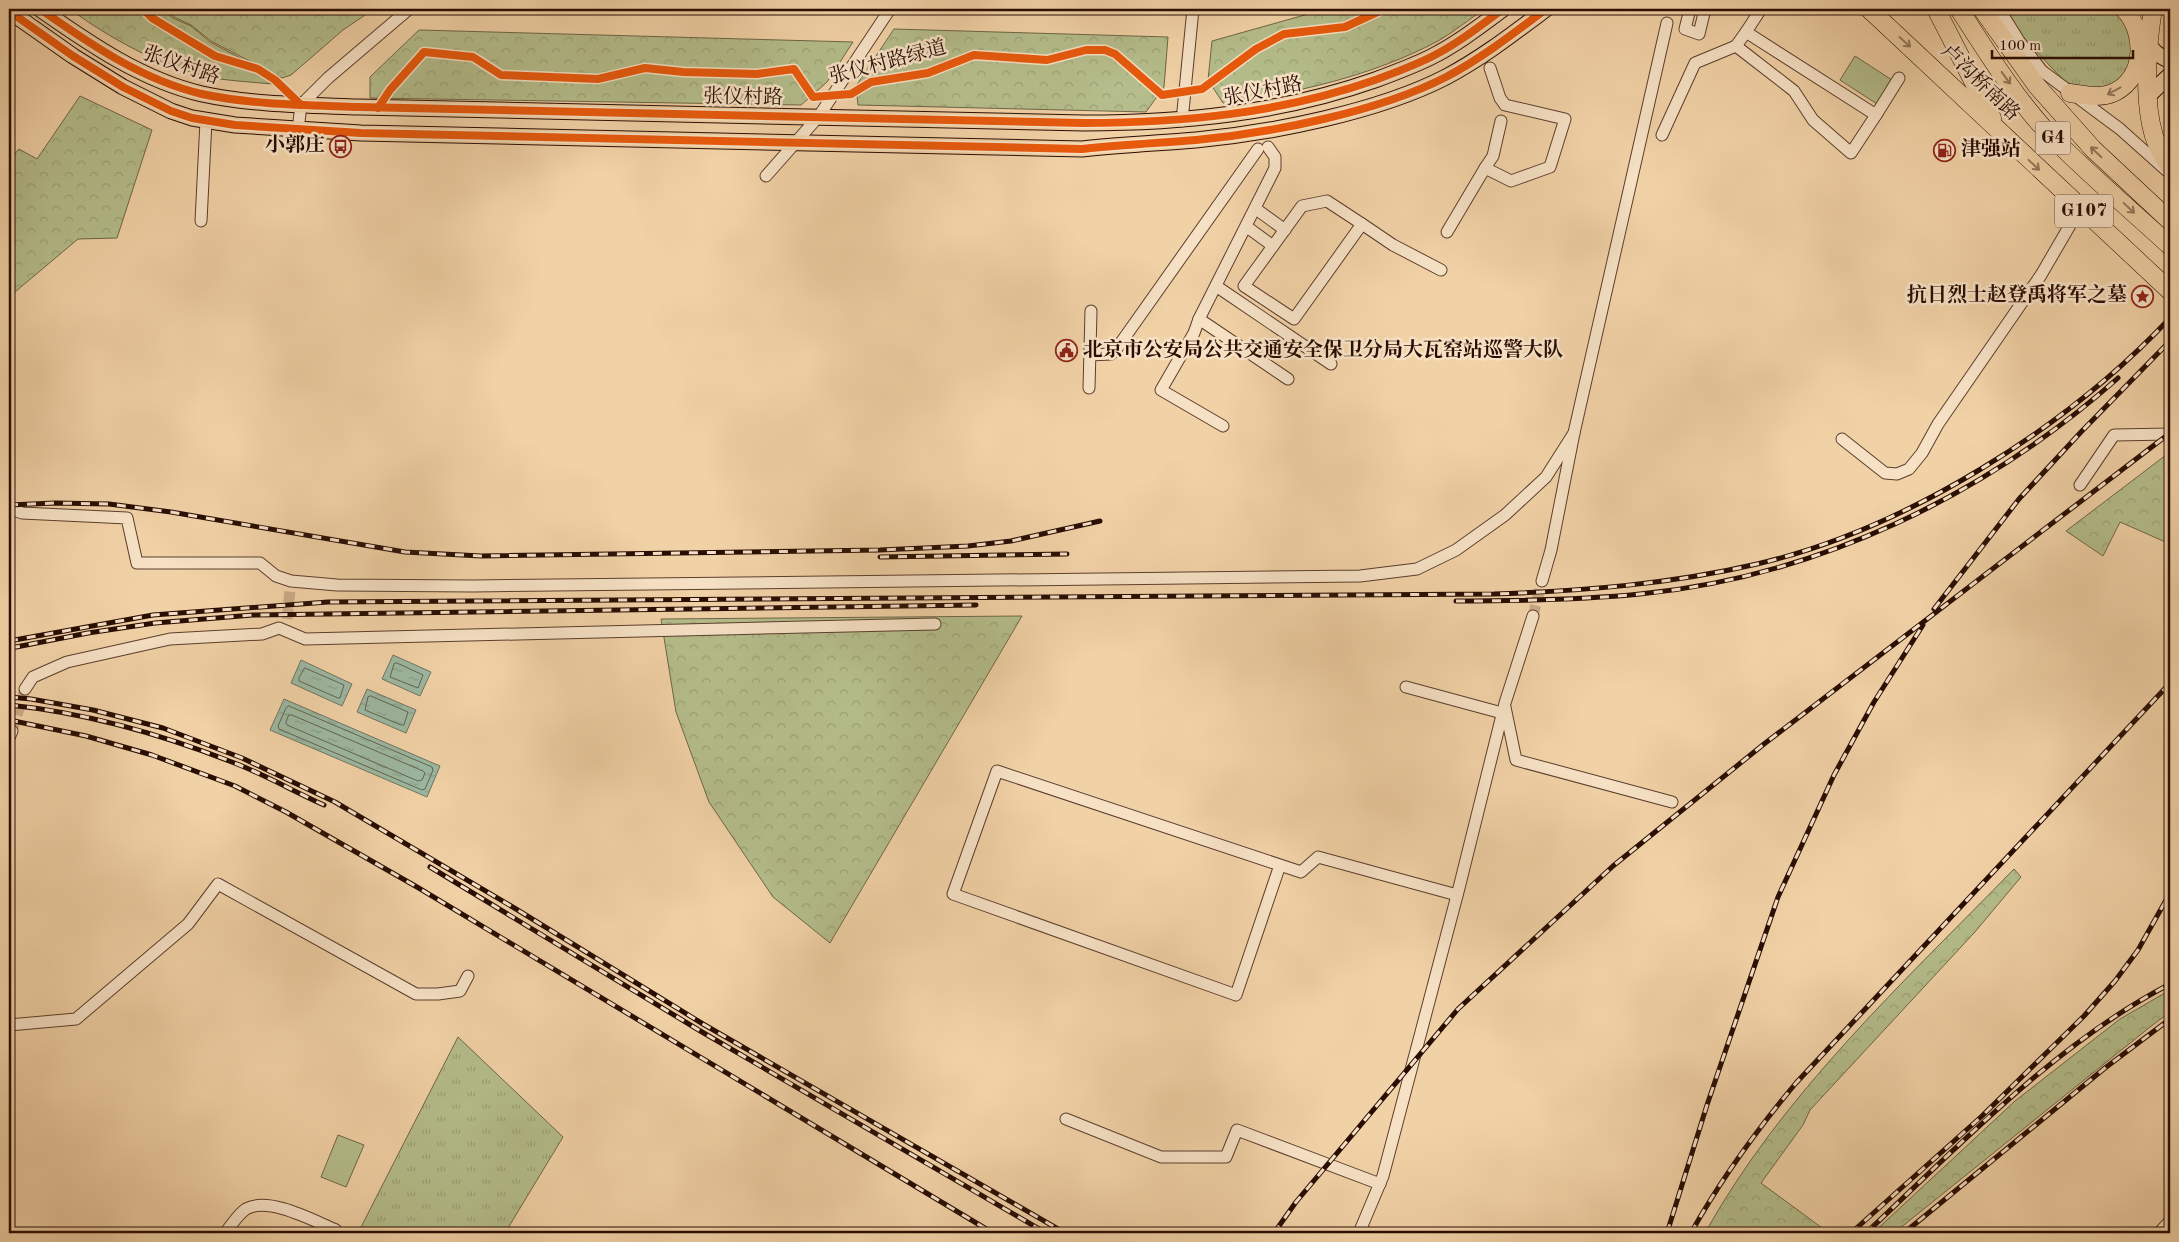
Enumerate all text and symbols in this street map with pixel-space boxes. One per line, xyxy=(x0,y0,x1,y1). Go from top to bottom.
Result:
scale bar xyxy=(1992,28,2133,60)
street label: 张仪村路绿道 xyxy=(827,36,949,88)
one-way arrow xyxy=(1899,36,1912,47)
text: 100 m xyxy=(1999,39,2041,54)
street label: 卢沟桥南路 xyxy=(1937,40,2024,125)
street label: 张仪村路 xyxy=(140,42,223,88)
one-way arrow xyxy=(2001,71,2011,85)
street label: 张仪村路 xyxy=(1221,73,1304,109)
street label: 张仪村路 xyxy=(703,85,783,109)
one-way arrow xyxy=(2107,86,2122,96)
road number: G4 xyxy=(2036,122,2070,154)
place label: 小郭庄 xyxy=(265,133,325,156)
bus stop icon: 小郭庄 xyxy=(329,134,353,158)
fuel station icon: 津强站 xyxy=(1933,138,1957,162)
place label: 津强站 xyxy=(1961,138,2021,160)
one-way arrow xyxy=(2090,146,2103,158)
one-way arrow xyxy=(2028,159,2041,171)
road number: G107 xyxy=(2055,195,2113,228)
one-way arrow xyxy=(2123,202,2136,214)
place label: 抗日烈士赵登禹将军之墓 xyxy=(1907,283,2127,306)
place icon: 抗日烈士赵登禹将军之墓 xyxy=(2131,284,2155,308)
place label: 北京市公安局公共交通安全保卫分局大瓦窑站巡警大队 xyxy=(1083,338,1563,361)
public building icon: 北京市公安局公共交通安全保卫分局大瓦窑站巡警大队 xyxy=(1055,339,1079,363)

